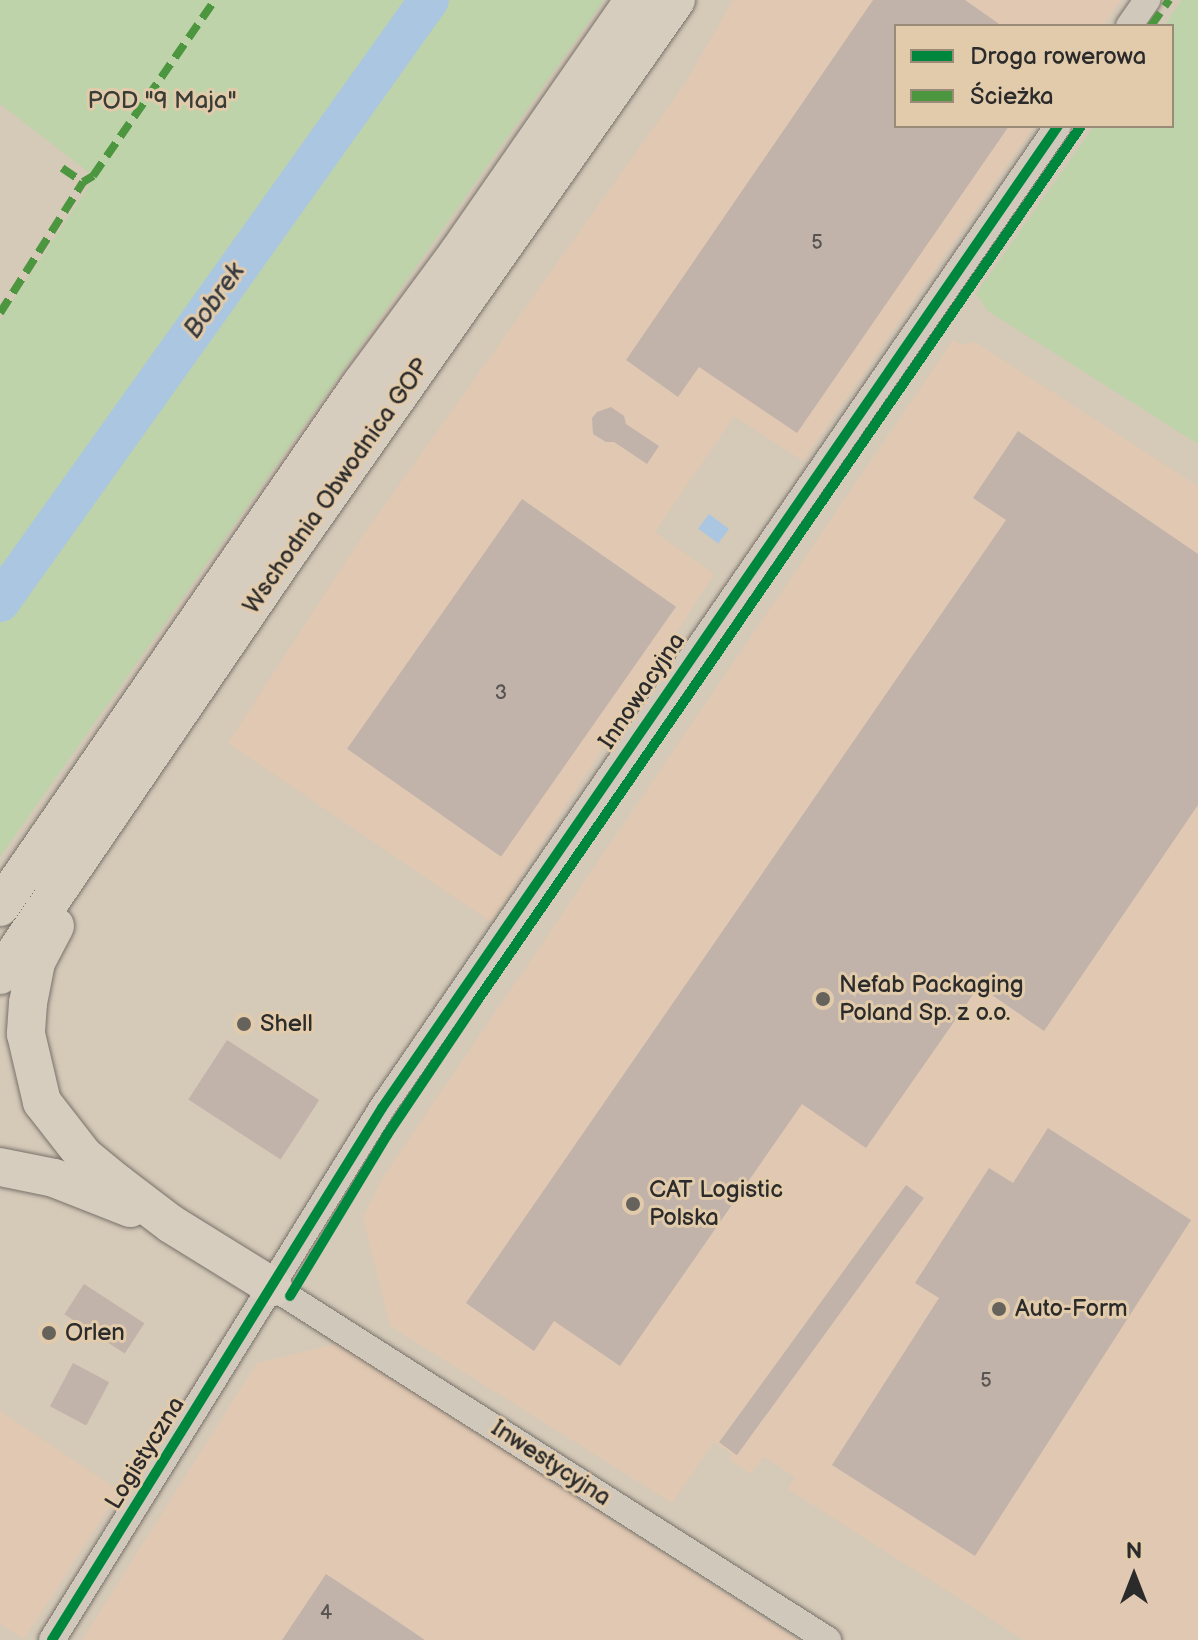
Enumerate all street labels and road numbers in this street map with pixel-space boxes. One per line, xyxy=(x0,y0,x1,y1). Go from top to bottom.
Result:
street label: Wschodnia Obwodnica GOP xyxy=(237,353,435,619)
street label: Innowacyjna xyxy=(593,627,691,755)
street label: Logistyczna xyxy=(99,1392,191,1514)
street label: Inwestycyjna xyxy=(486,1414,616,1512)

